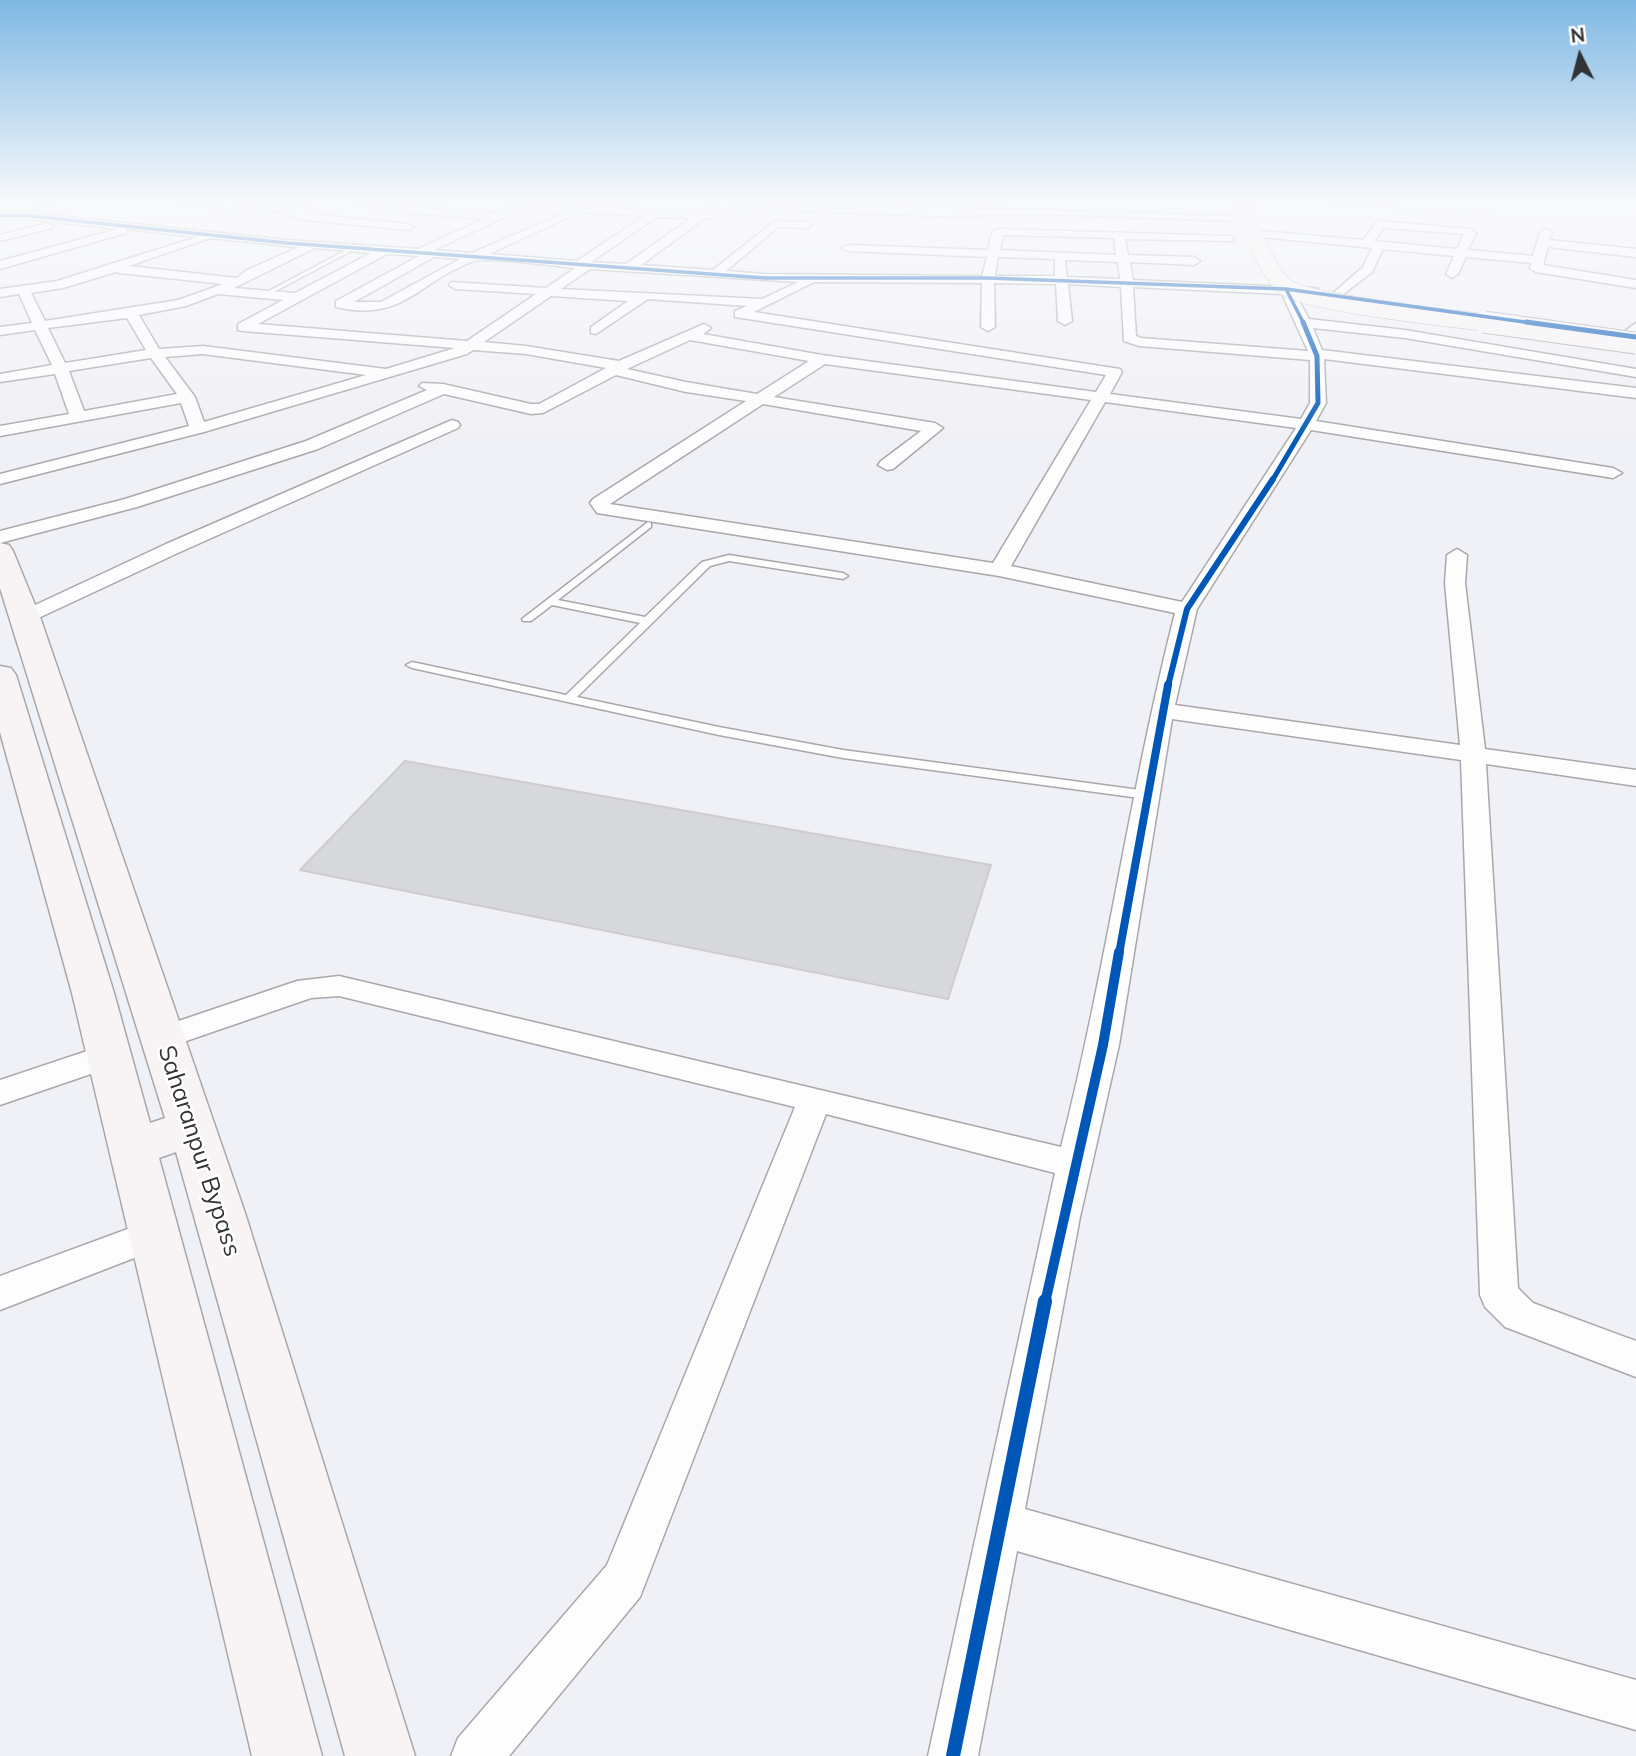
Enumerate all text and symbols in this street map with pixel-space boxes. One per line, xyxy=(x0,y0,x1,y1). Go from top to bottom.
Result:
north arrow xyxy=(1545,21,1615,91)
text: N xyxy=(1569,22,1586,48)
street label: Saharanpur Bypass xyxy=(151,1042,247,1260)

